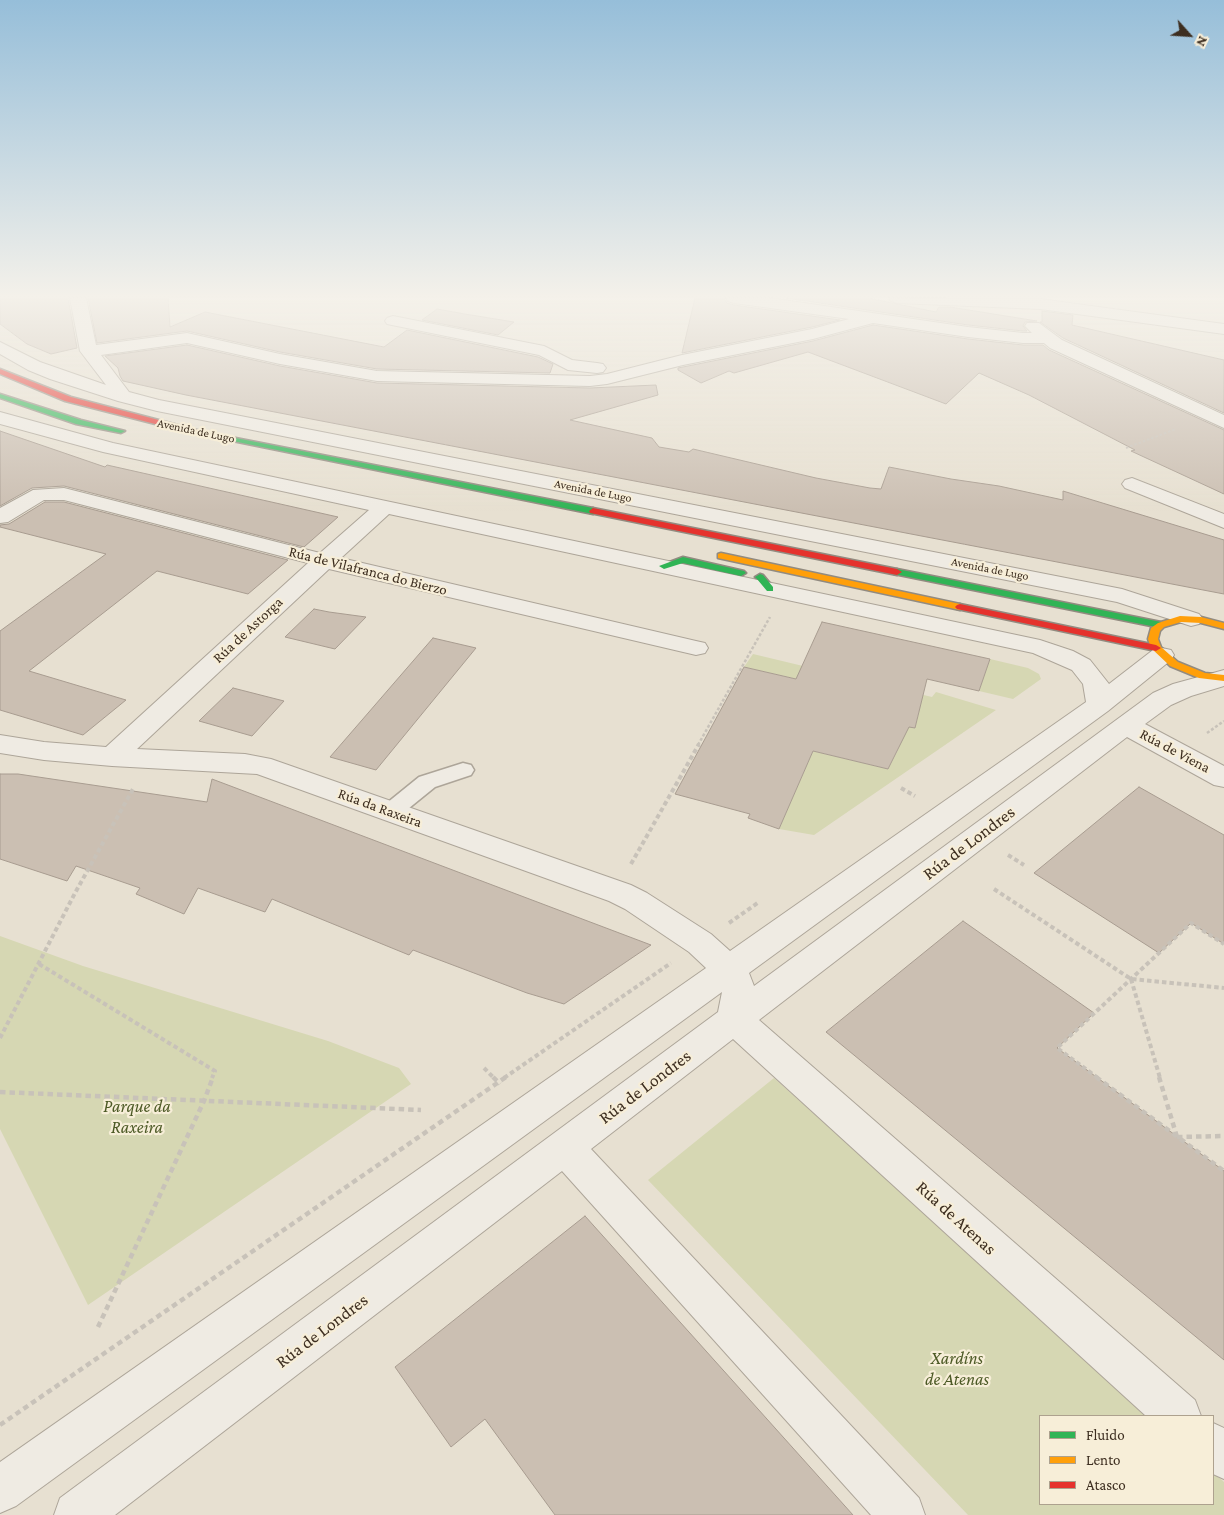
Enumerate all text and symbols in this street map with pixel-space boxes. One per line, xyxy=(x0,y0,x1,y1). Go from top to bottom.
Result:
north arrow xyxy=(1164,10,1214,60)
text: N xyxy=(1193,34,1212,49)
street label: Avenida de Lugo xyxy=(156,416,236,446)
street label: Avenida de Lugo xyxy=(553,476,633,506)
street label: Rúa de Vilafranca do Bierzo xyxy=(287,543,449,599)
street label: Avenida de Lugo xyxy=(950,554,1030,584)
street label: Rúa de Astorga xyxy=(209,593,287,667)
street label: Rúa de Viena xyxy=(1137,725,1213,777)
street label: Rúa da Raxeira xyxy=(336,785,424,831)
street label: Rúa de Londres xyxy=(919,801,1019,885)
street label: Rúa de Londres xyxy=(595,1045,695,1129)
park label: Parque da Raxeira xyxy=(103,1095,171,1138)
street label: Rúa de Atenas xyxy=(911,1176,1001,1260)
street label: Rúa de Londres xyxy=(272,1289,372,1373)
park label: Xardíns de Atenas xyxy=(925,1347,989,1390)
legend xyxy=(1039,1415,1214,1505)
text: Fluido xyxy=(1086,1427,1125,1443)
text: Lento xyxy=(1086,1452,1120,1468)
text: Atasco xyxy=(1086,1477,1126,1493)

